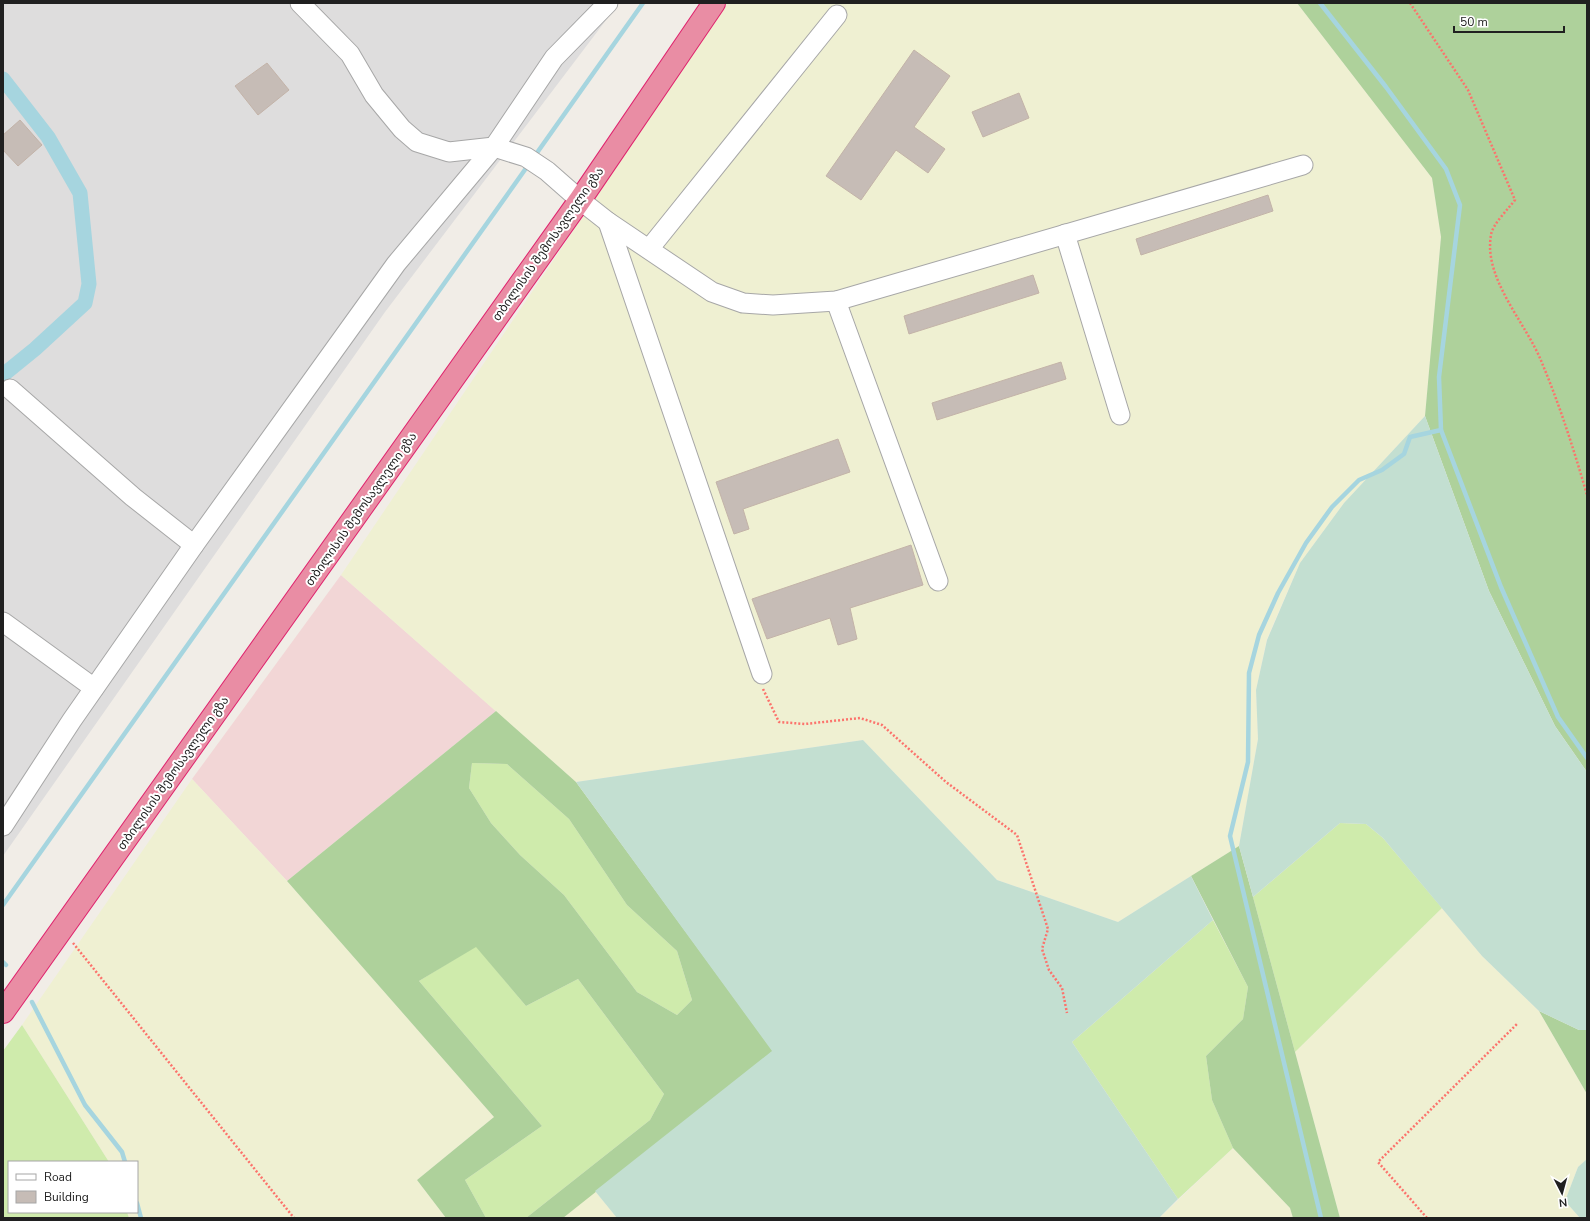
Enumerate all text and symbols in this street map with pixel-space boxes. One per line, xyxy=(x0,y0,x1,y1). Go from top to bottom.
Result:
scale bar xyxy=(1454,8,1564,34)
text: 50 m xyxy=(1460,14,1488,30)
street label: თბილისის შემოსავლელი გზა xyxy=(489,164,607,324)
street label: თბილისის შემოსავლელი გზა xyxy=(302,429,420,589)
street label: თბილისის შემოსავლელი გზა xyxy=(114,693,232,853)
legend xyxy=(8,1161,138,1213)
text: Road xyxy=(44,1169,72,1185)
north arrow xyxy=(1542,1173,1582,1213)
text: Building xyxy=(44,1189,89,1205)
text: N xyxy=(1558,1195,1568,1210)

